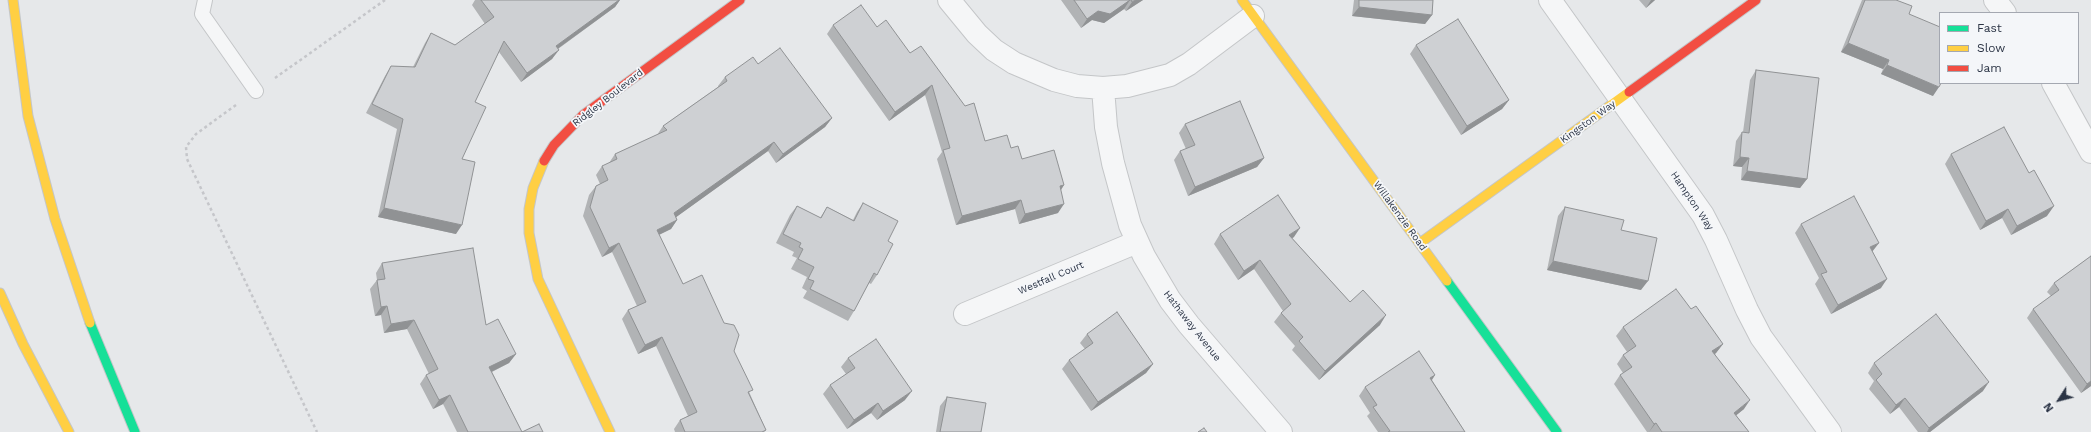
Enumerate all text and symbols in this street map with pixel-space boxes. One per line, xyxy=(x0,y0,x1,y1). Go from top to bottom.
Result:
legend xyxy=(1939,12,2079,84)
text: Fast xyxy=(1977,21,2002,35)
text: Slow xyxy=(1977,41,2005,55)
text: Jam xyxy=(1977,61,2002,75)
street label: Ridgley Boulevard xyxy=(570,67,646,129)
street label: Kingston Way xyxy=(1558,98,1618,146)
street label: Hampton Way xyxy=(1668,169,1716,233)
street label: Willakenzie Road xyxy=(1371,179,1429,253)
street label: Westfall Court xyxy=(1016,259,1086,297)
street label: Hathaway Avenue xyxy=(1161,288,1223,364)
north arrow xyxy=(2039,380,2079,420)
text: N xyxy=(2041,400,2057,414)

